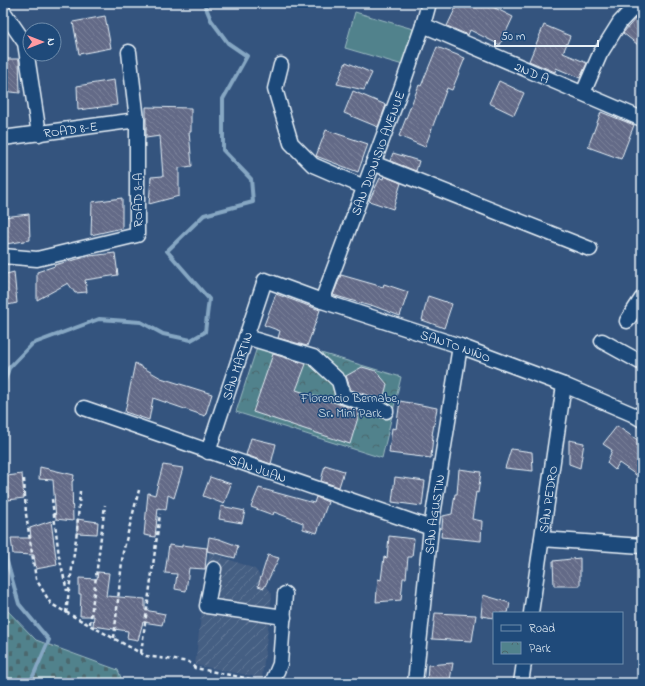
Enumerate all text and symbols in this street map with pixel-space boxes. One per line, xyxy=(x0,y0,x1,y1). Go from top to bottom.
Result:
north arrow xyxy=(22,22,62,62)
scale bar xyxy=(495,22,598,48)
text: 50 m xyxy=(501,28,525,46)
text: N xyxy=(43,38,59,46)
street label: 2ND A xyxy=(511,57,552,89)
street label: SAN DIONISIO AVENUE xyxy=(347,88,410,218)
street label: ROAD 8-E xyxy=(42,117,99,143)
street label: ROAD 8-A xyxy=(129,173,148,227)
street label: SANTO NIÑO xyxy=(418,326,493,368)
street label: SAN MARTIN xyxy=(218,329,258,403)
park label: Florencio Bernabe, Sr. Mini Park xyxy=(300,389,399,423)
street label: SAN JUAN xyxy=(226,451,289,488)
street label: SAN PEDRO xyxy=(535,465,563,534)
street label: SAN AGUSTIN xyxy=(420,473,450,555)
legend xyxy=(493,612,623,664)
text: Road xyxy=(529,620,555,638)
text: Park xyxy=(529,640,551,658)

